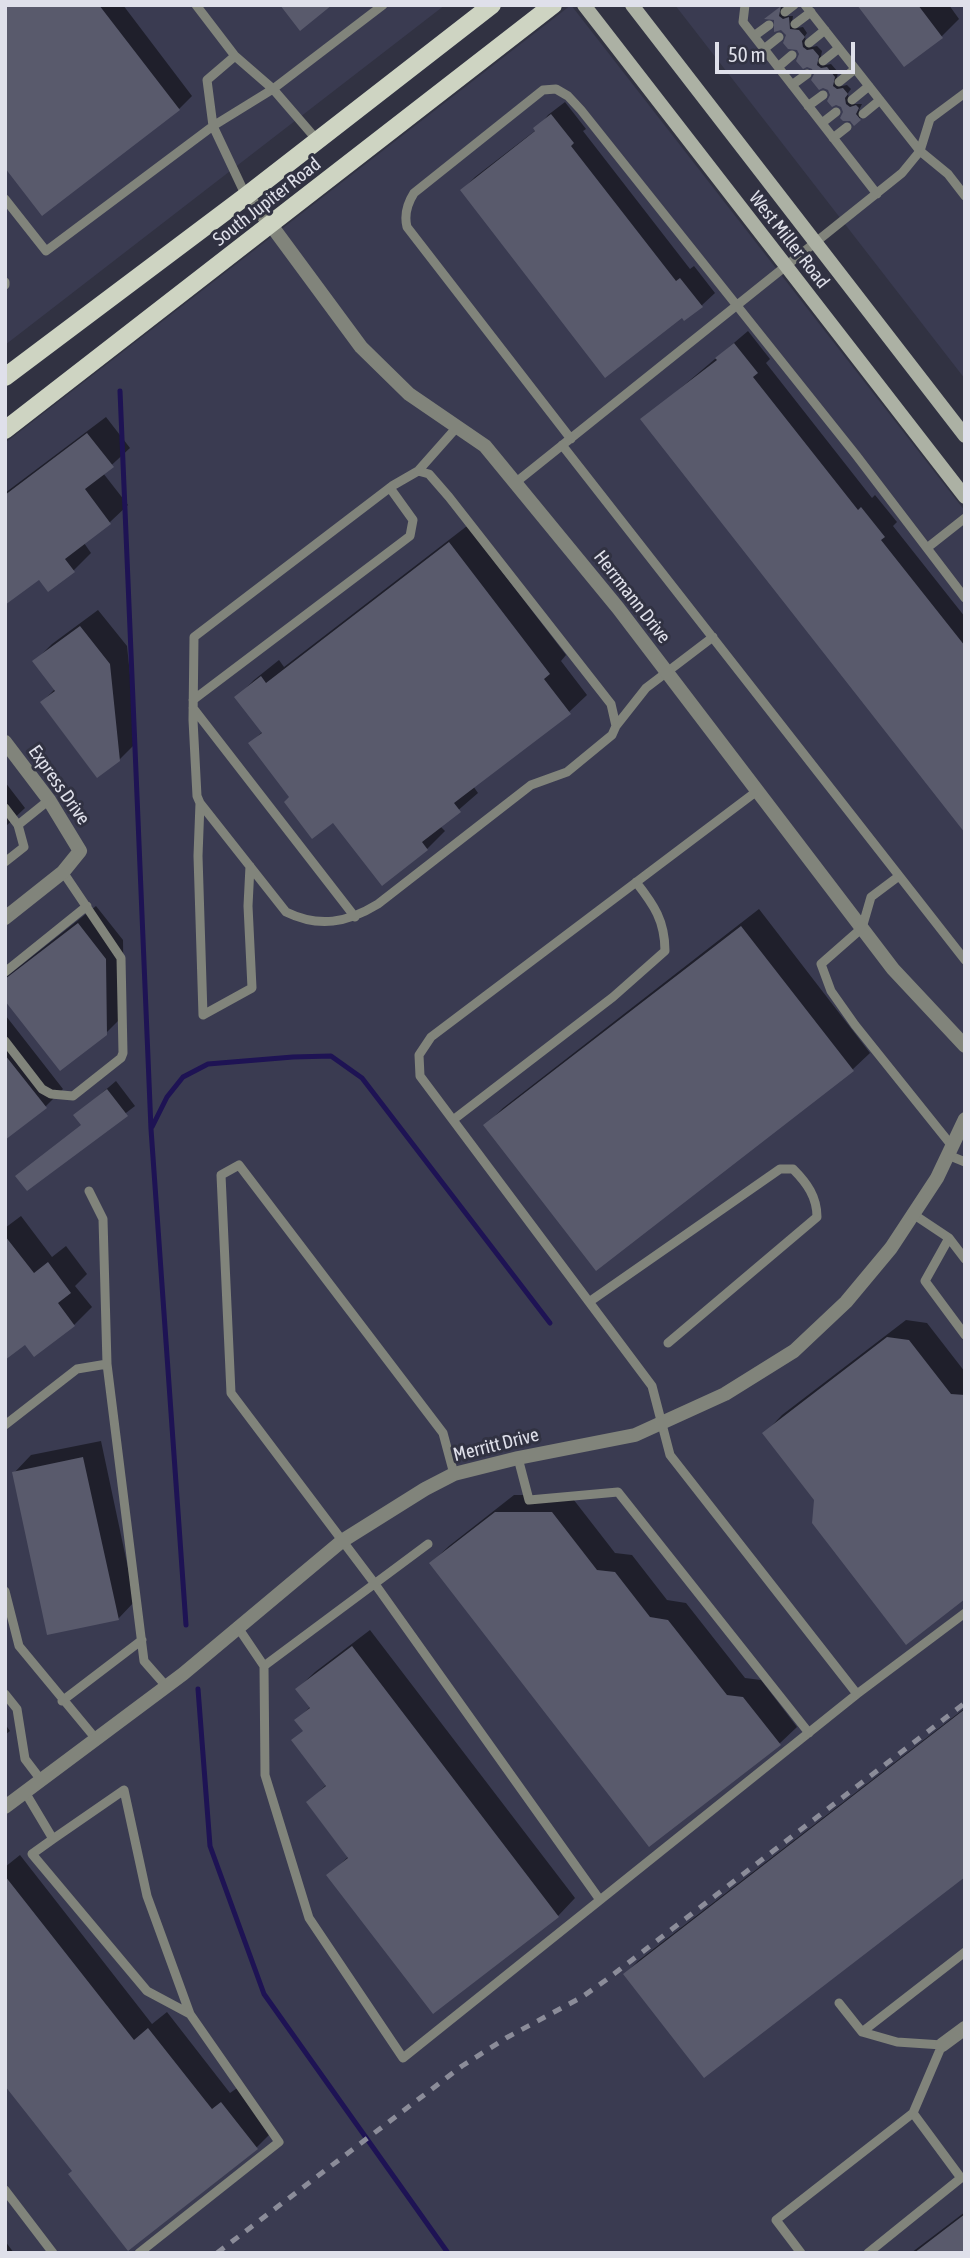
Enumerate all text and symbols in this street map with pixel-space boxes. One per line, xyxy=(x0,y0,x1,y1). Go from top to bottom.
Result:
scale bar xyxy=(718,28,858,72)
text: 50 m xyxy=(728,42,766,66)
street label: South Jupiter Road xyxy=(209,153,325,251)
street label: West Miller Road xyxy=(744,187,834,293)
street label: Herrmann Drive xyxy=(589,546,675,648)
street label: Express Drive xyxy=(23,741,95,829)
street label: Merritt Drive xyxy=(451,1423,541,1467)

